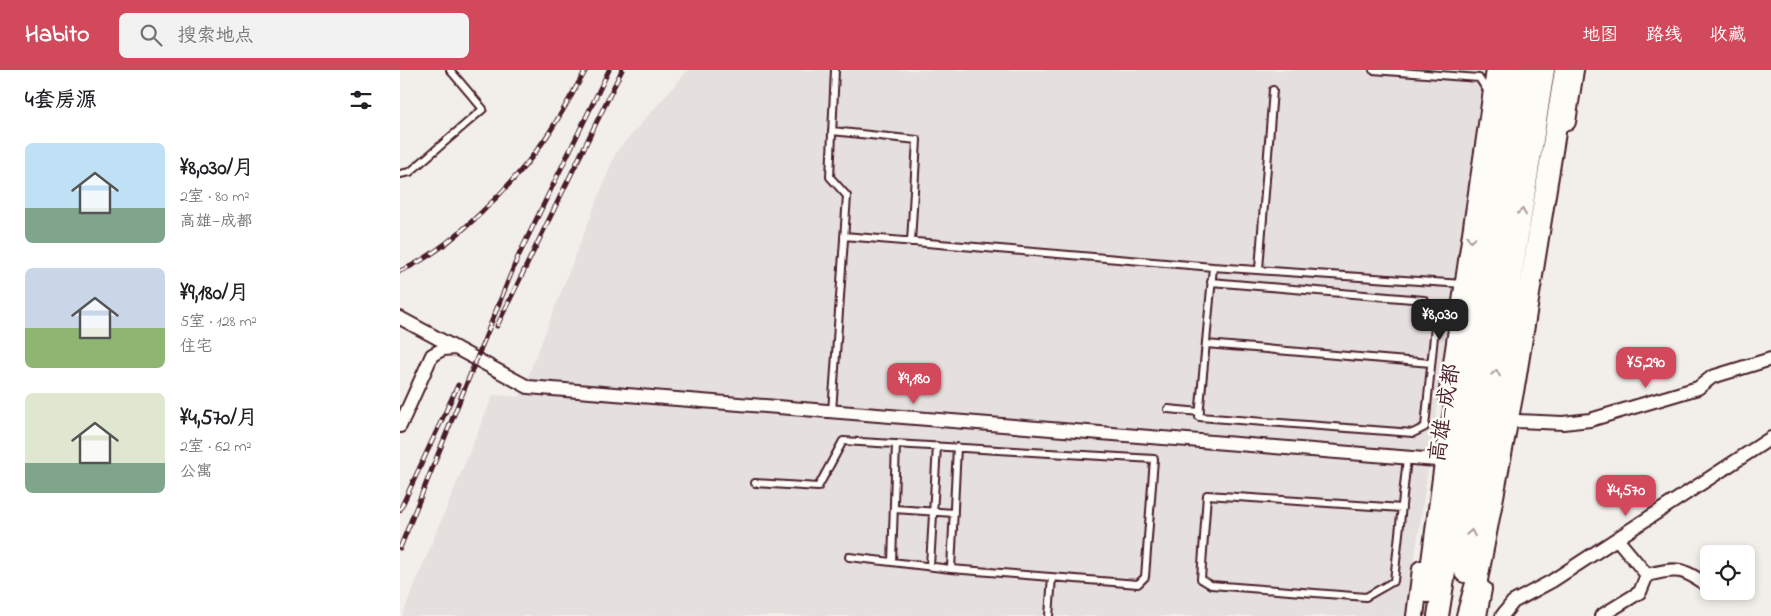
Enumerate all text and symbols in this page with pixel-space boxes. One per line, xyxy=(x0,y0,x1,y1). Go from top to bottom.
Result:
search box xyxy=(119,13,469,58)
text: Habito xyxy=(25,18,89,53)
icon: search xyxy=(137,21,165,49)
text: 搜索地点 xyxy=(177,23,253,50)
text: 地图 xyxy=(1582,23,1618,49)
text: 路线 xyxy=(1646,23,1682,49)
text: 收藏 xyxy=(1710,23,1746,49)
text: 4套房源 xyxy=(25,86,97,116)
icon: filters xyxy=(347,86,375,114)
text: ¥8,030/月 xyxy=(180,154,254,184)
icon: home xyxy=(65,163,125,223)
text: 2室 · 80 m² xyxy=(180,185,249,209)
one-way arrow xyxy=(1516,208,1526,217)
text: 高雄—成都 xyxy=(180,210,252,234)
one-way arrow xyxy=(1466,235,1476,244)
text: ¥9,180/月 xyxy=(180,279,249,309)
icon: home xyxy=(65,288,125,348)
pin: ¥8,030 xyxy=(1399,298,1481,341)
text: ¥8,030 xyxy=(1422,303,1458,327)
text: 5室 · 128 m² xyxy=(180,310,257,334)
text: 住宅 xyxy=(180,335,212,359)
pin: ¥5,290 xyxy=(1605,346,1687,389)
text: ¥5,290 xyxy=(1627,351,1665,375)
street label: 高雄—成都 xyxy=(1422,361,1470,465)
pin: ¥9,180 xyxy=(873,362,955,405)
text: ¥9,180 xyxy=(898,367,930,391)
one-way arrow xyxy=(1491,368,1501,377)
text: ¥4,570/月 xyxy=(180,404,258,434)
icon: home xyxy=(65,413,125,473)
text: 2室 · 62 m² xyxy=(180,435,252,459)
text: 公寓 xyxy=(180,460,212,484)
pin: ¥4,570 xyxy=(1585,474,1667,517)
text: ¥4,570 xyxy=(1607,479,1645,503)
one-way arrow xyxy=(1465,529,1476,537)
map controls xyxy=(1700,545,1755,600)
button: locate xyxy=(1700,545,1755,600)

